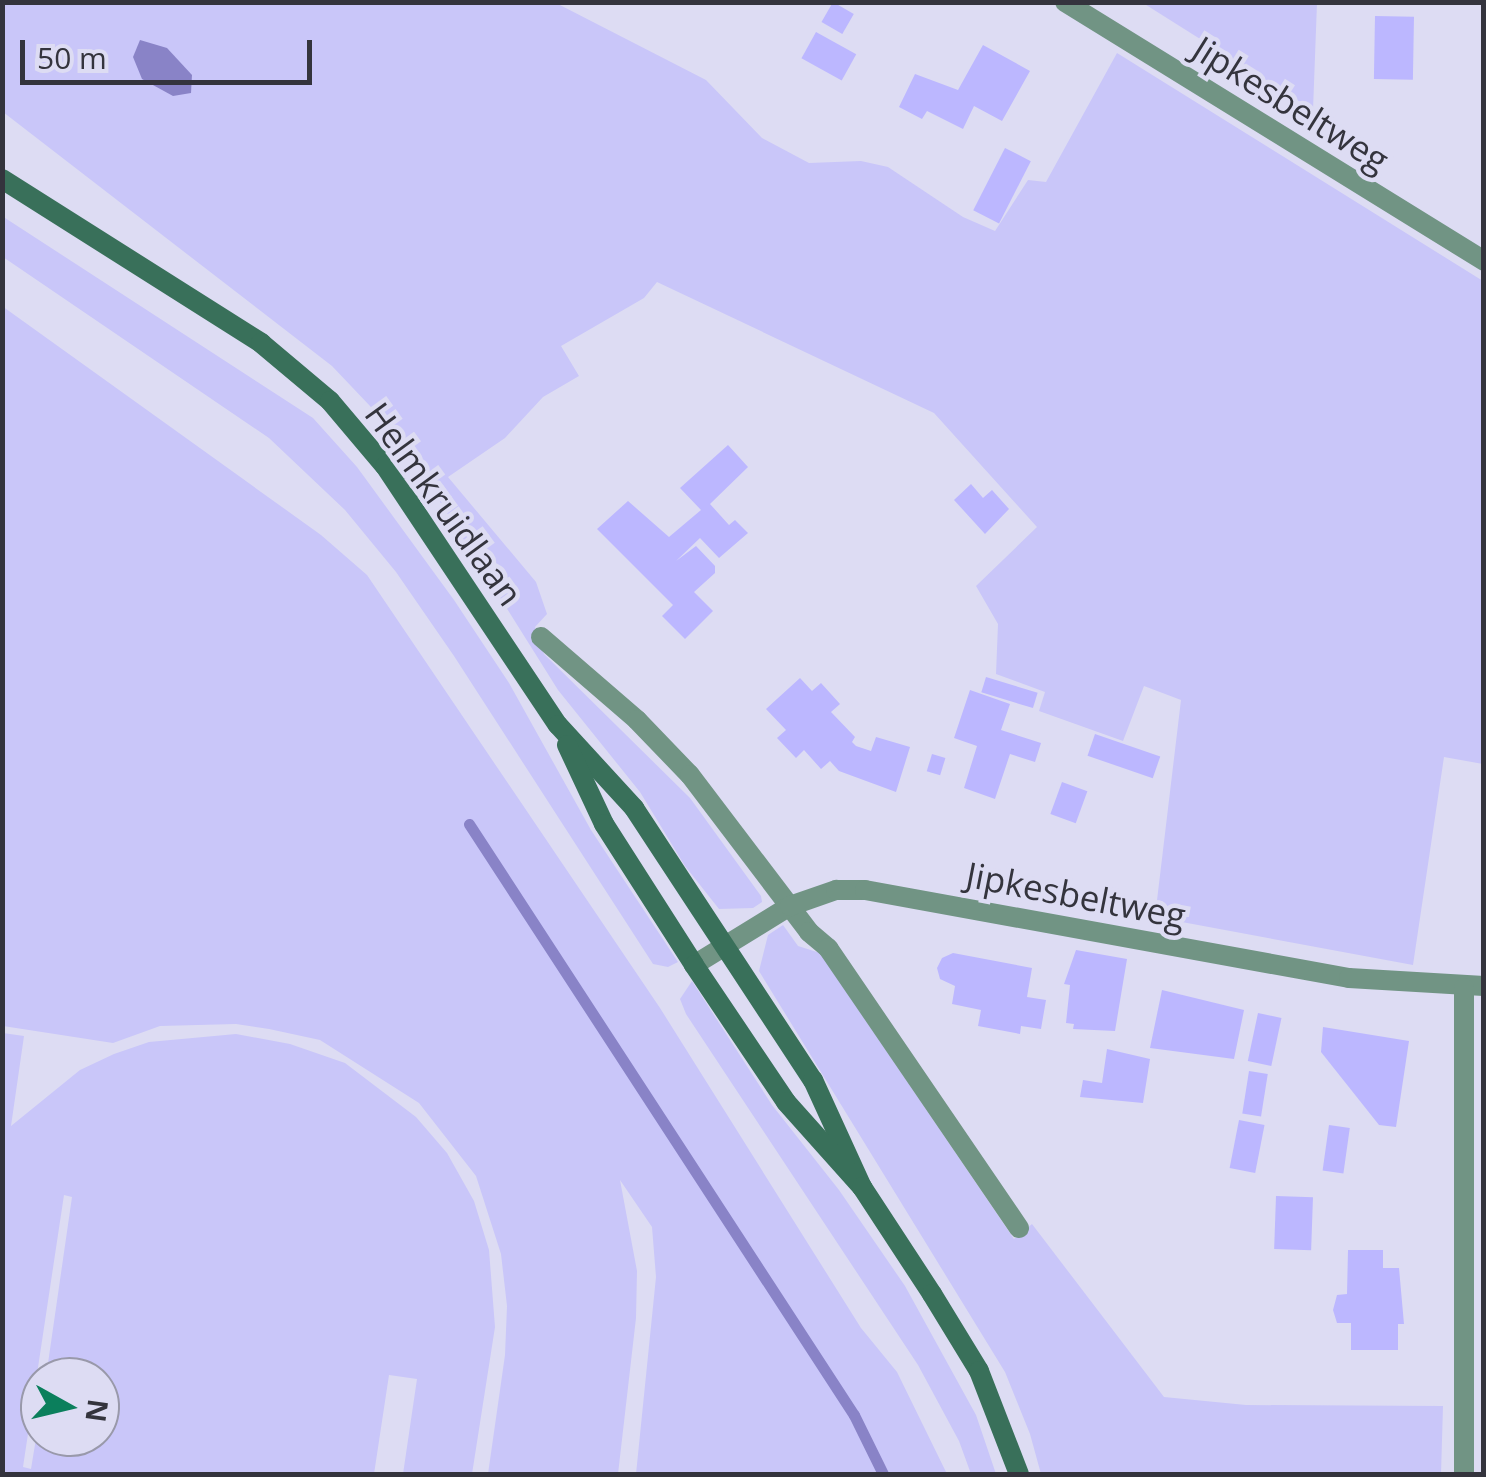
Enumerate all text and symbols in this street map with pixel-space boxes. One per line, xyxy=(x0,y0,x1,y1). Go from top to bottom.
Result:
scale bar xyxy=(25,20,318,82)
street label: Jipkesbeltweg xyxy=(1186,27,1396,181)
text: 50 m xyxy=(37,37,107,78)
street label: Helmkruidlaan xyxy=(356,394,532,614)
street label: Jipkesbeltweg xyxy=(963,853,1189,937)
north arrow xyxy=(20,1357,120,1457)
text: N xyxy=(77,1397,118,1425)

